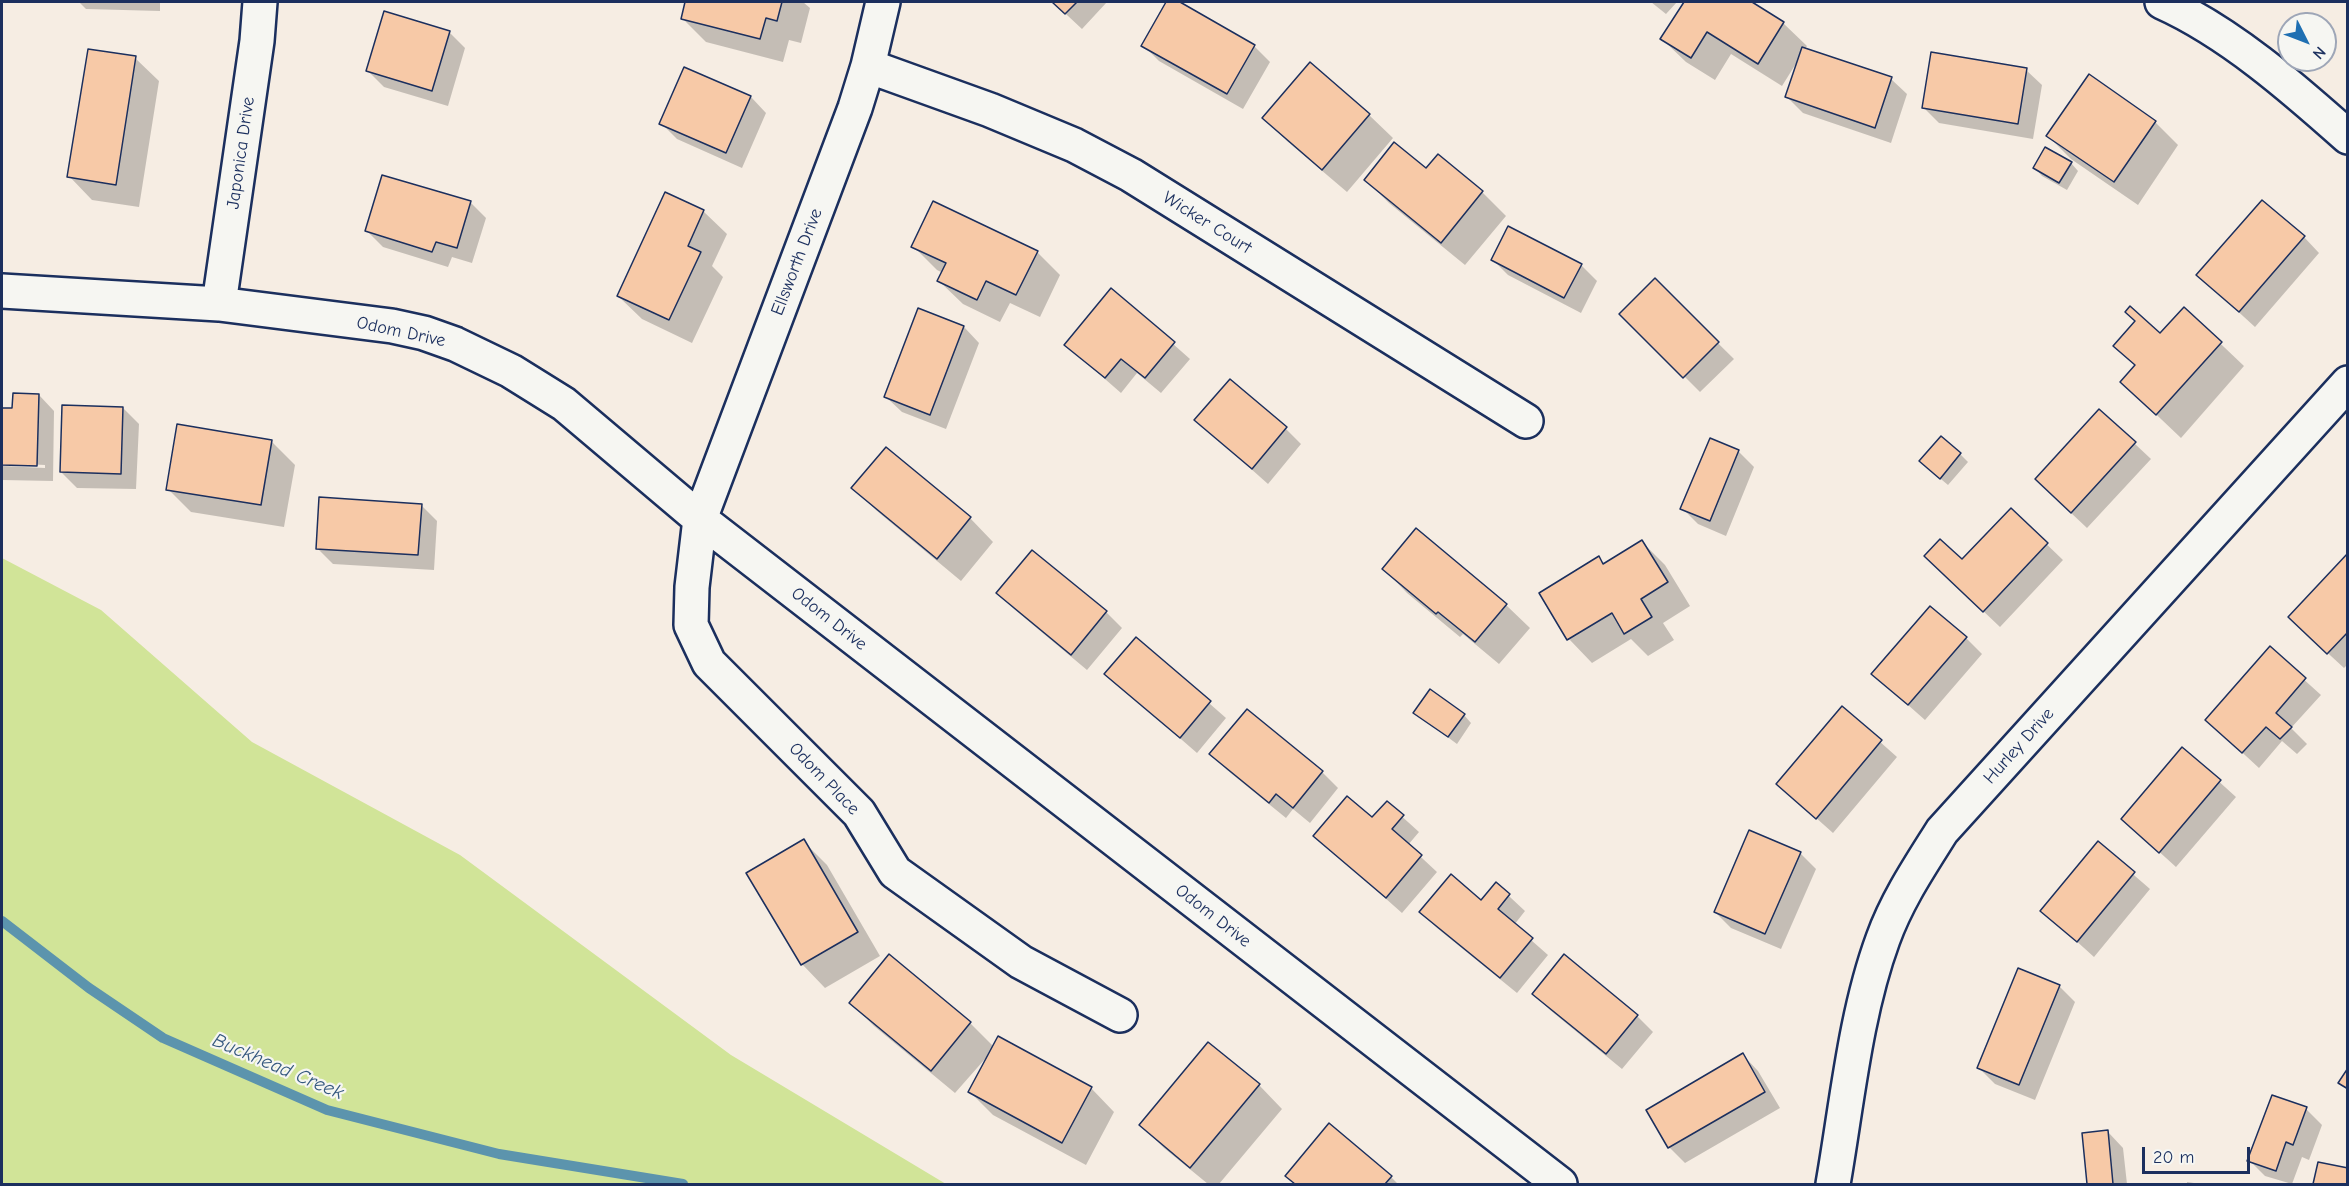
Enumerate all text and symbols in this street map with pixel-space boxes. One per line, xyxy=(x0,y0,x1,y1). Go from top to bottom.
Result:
north arrow xyxy=(2277,12,2337,72)
text: N xyxy=(2309,43,2329,63)
street label: Japonica Drive xyxy=(222,95,260,211)
street label: Wicker Court xyxy=(1158,187,1256,259)
street label: Ellsworth Drive xyxy=(767,205,827,319)
street label: Odom Drive xyxy=(355,312,447,352)
street label: Odom Drive xyxy=(787,583,871,655)
street label: Hurley Drive xyxy=(1979,703,2059,789)
street label: Odom Place xyxy=(784,738,864,820)
street label: Odom Drive xyxy=(1171,880,1255,952)
water label: Buckhead Creek xyxy=(209,1029,347,1105)
scale bar xyxy=(2145,1135,2253,1173)
text: 20 m xyxy=(2153,1147,2194,1168)

